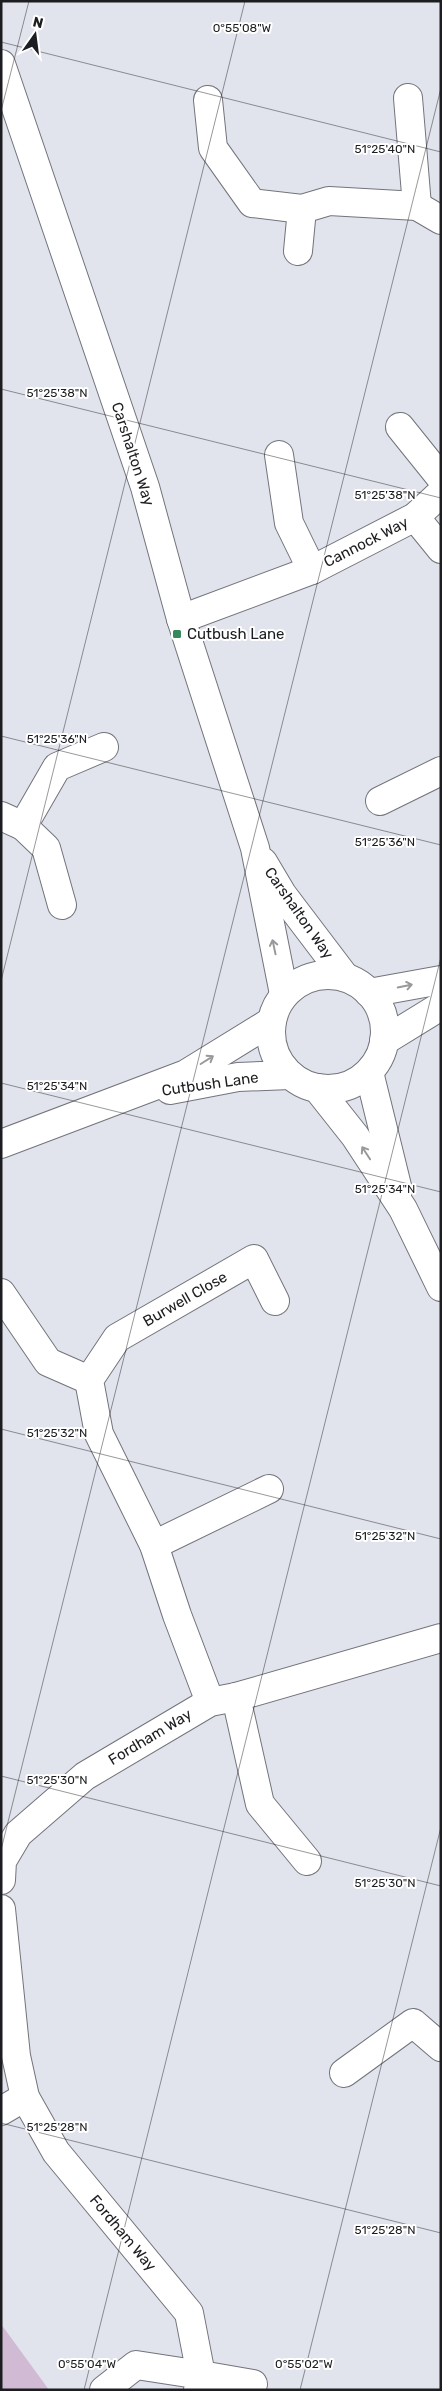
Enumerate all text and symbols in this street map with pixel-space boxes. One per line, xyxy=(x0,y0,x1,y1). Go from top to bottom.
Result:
north arrow xyxy=(10,10,60,60)
text: N xyxy=(31,13,45,32)
text: 0°55'08"W xyxy=(213,21,272,35)
text: 51°25'40"N xyxy=(355,142,415,156)
text: 51°25'38"N xyxy=(26,386,88,400)
street label: Carshalton Way xyxy=(108,400,158,508)
text: 51°25'38"N xyxy=(354,488,416,502)
street label: Cannock Way xyxy=(321,513,411,571)
place label: Cutbush Lane xyxy=(187,625,285,643)
marker: Cutbush Lane xyxy=(171,628,183,640)
text: 51°25'36"N xyxy=(27,732,87,746)
text: 51°25'36"N xyxy=(355,835,415,849)
street label: Carshalton Way xyxy=(261,864,337,962)
one-way arrow xyxy=(269,939,278,955)
one-way arrow xyxy=(396,980,412,990)
one-way arrow xyxy=(200,1055,214,1065)
street label: Cutbush Lane xyxy=(160,1068,260,1100)
text: 51°25'34"N xyxy=(27,1079,87,1093)
one-way arrow xyxy=(361,1147,371,1161)
text: 51°25'34"N xyxy=(355,1182,415,1196)
street label: Burwell Close xyxy=(140,1268,230,1330)
text: 51°25'32"N xyxy=(27,1426,87,1440)
text: 51°25'32"N xyxy=(355,1529,415,1543)
street label: Fordham Way xyxy=(105,1705,195,1769)
text: 51°25'30"N xyxy=(26,1773,88,1787)
text: 51°25'30"N xyxy=(354,1876,416,1890)
text: 51°25'28"N xyxy=(26,2120,88,2134)
street label: Fordham Way xyxy=(86,2191,160,2275)
text: 51°25'28"N xyxy=(354,2223,416,2237)
text: 0°55'04"W xyxy=(58,2357,116,2371)
text: 0°55'02"W xyxy=(275,2357,333,2371)

